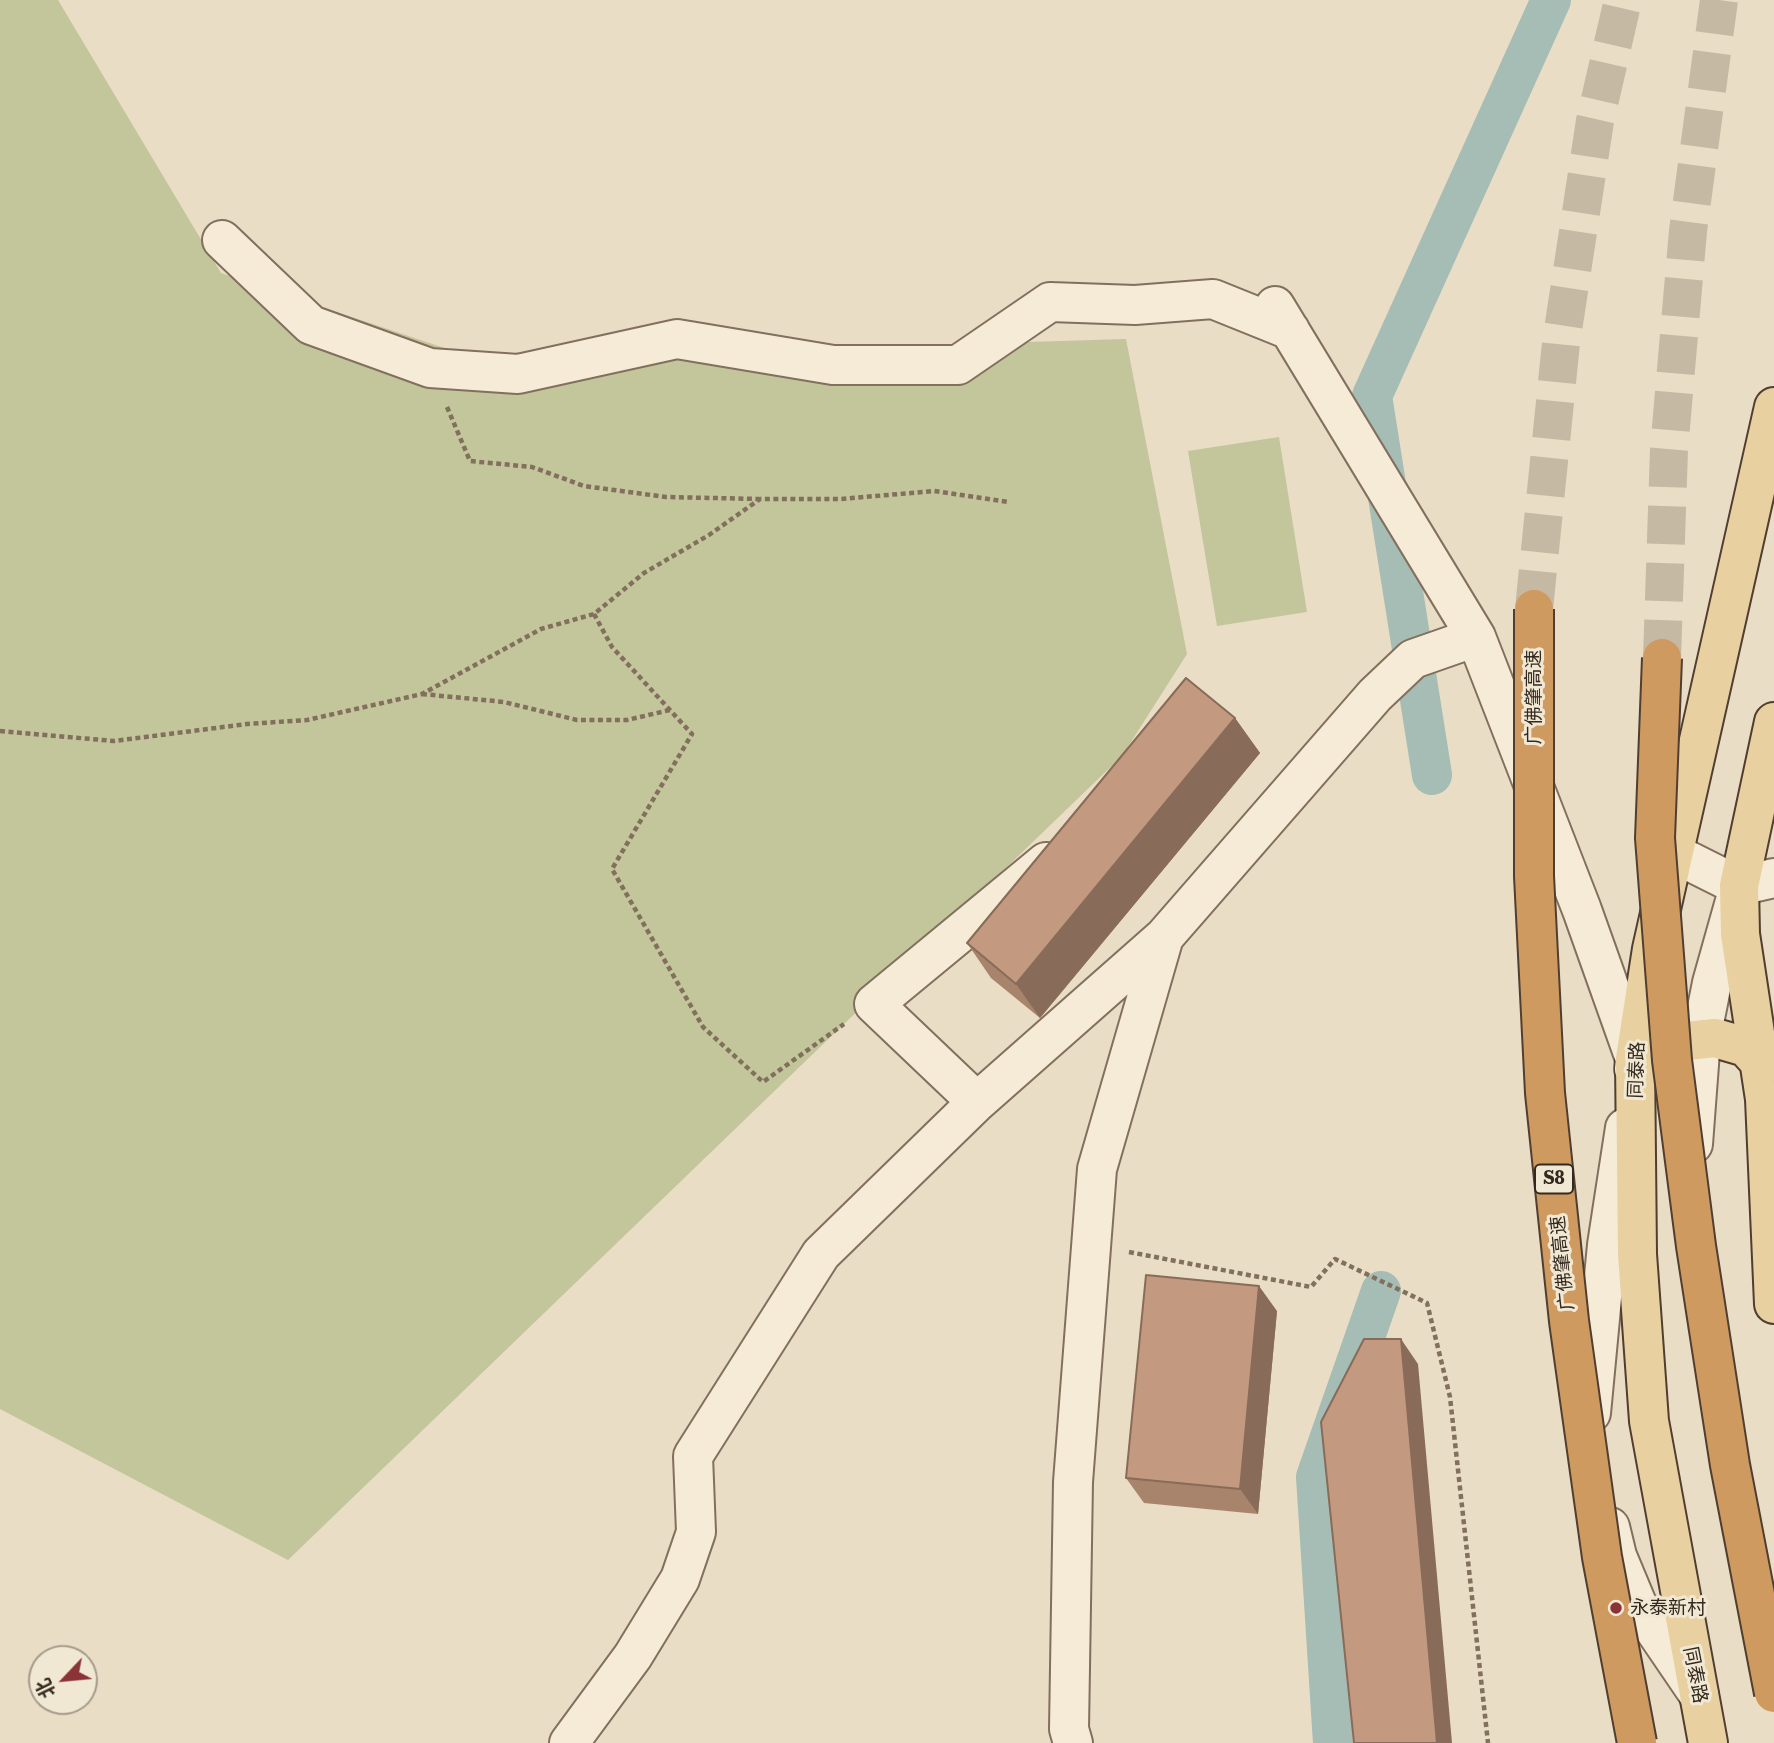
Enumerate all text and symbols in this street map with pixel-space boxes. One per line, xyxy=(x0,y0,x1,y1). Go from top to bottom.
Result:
street label: 广佛肇高速 xyxy=(1523,650,1545,744)
street label: 同泰路 xyxy=(1625,1041,1649,1099)
road number: S8 xyxy=(1535,1164,1573,1194)
street label: 广佛肇高速 xyxy=(1547,1215,1579,1311)
place label: 永泰新村 xyxy=(1630,1597,1706,1619)
marker: 永泰新村 xyxy=(1608,1600,1624,1616)
north arrow xyxy=(28,1645,98,1715)
street label: 同泰路 xyxy=(1678,1645,1712,1705)
text: 北 xyxy=(31,1675,60,1702)

